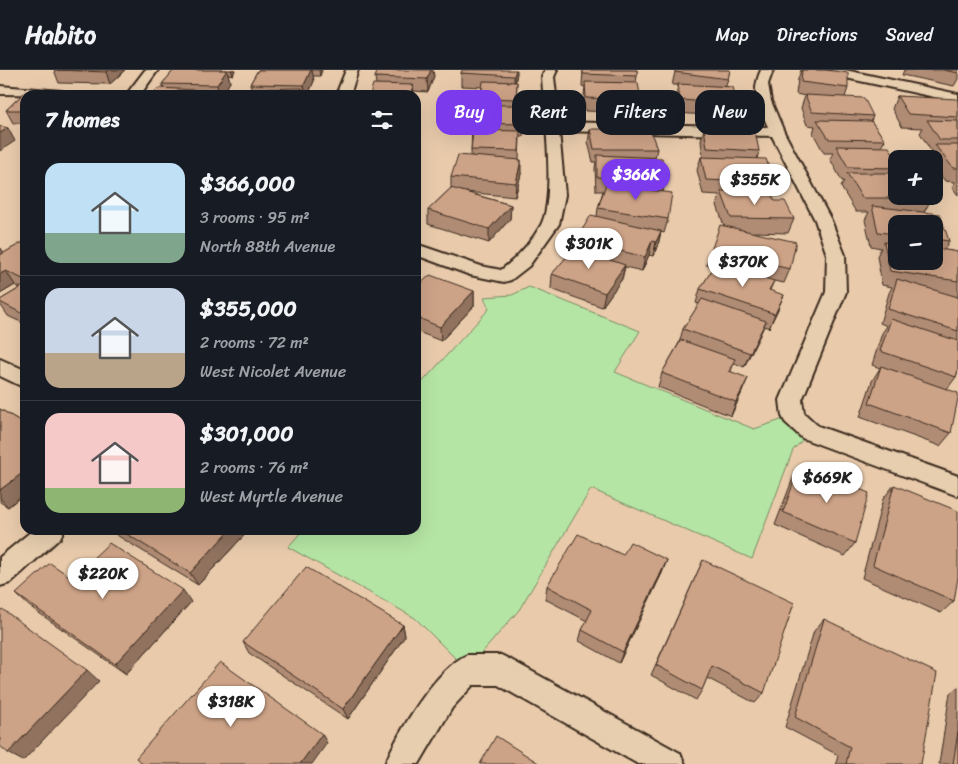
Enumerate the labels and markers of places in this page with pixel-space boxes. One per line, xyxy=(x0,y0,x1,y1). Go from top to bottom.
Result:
pin: $366K xyxy=(601,158,671,201)
pin: $355K xyxy=(720,164,790,206)
pin: $301K xyxy=(554,228,624,270)
pin: $370K xyxy=(708,246,778,288)
pin: $669K xyxy=(792,462,862,504)
pin: $220K xyxy=(68,558,138,600)
pin: $318K xyxy=(196,686,266,728)

